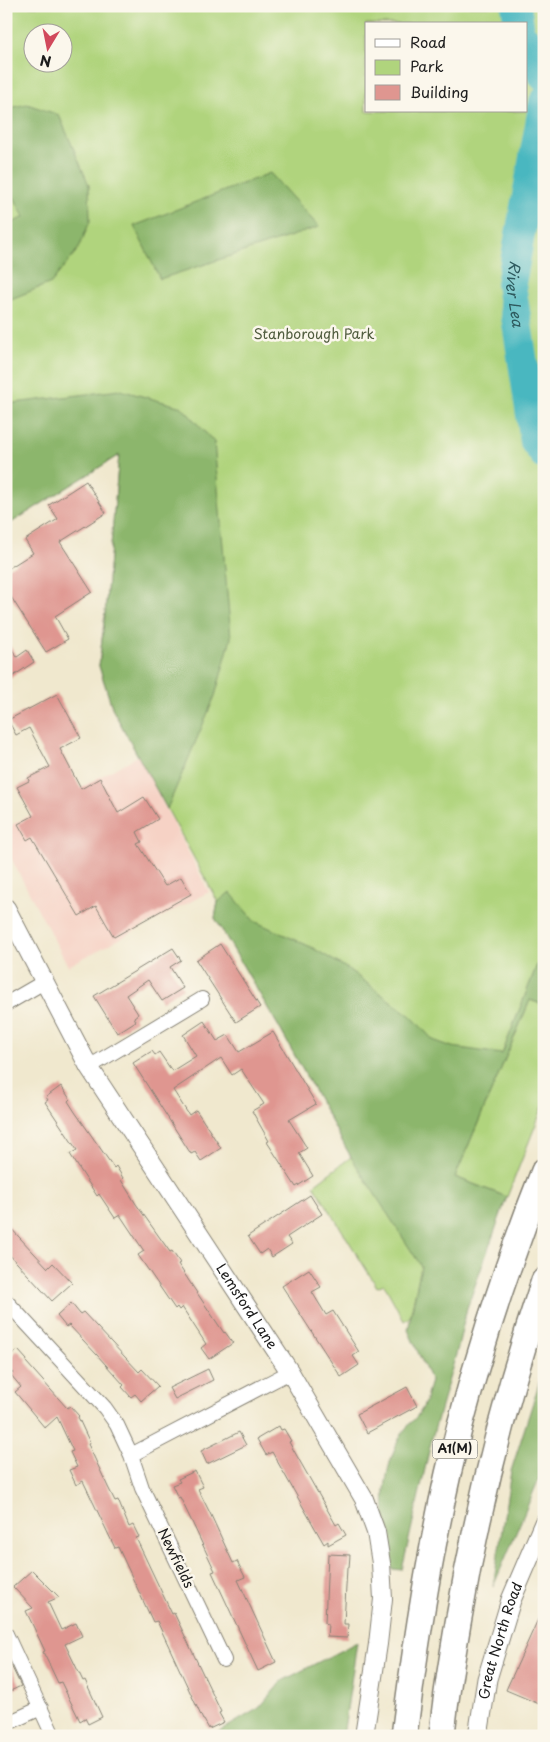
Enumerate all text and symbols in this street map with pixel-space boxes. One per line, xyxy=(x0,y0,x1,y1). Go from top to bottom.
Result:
north arrow xyxy=(22,22,72,72)
legend xyxy=(365,22,528,112)
text: Road xyxy=(410,30,446,53)
text: N xyxy=(38,50,53,73)
text: Park xyxy=(410,54,444,77)
text: Building xyxy=(410,80,469,103)
water label: River Lea xyxy=(501,259,530,329)
park label: Stanborough Park xyxy=(253,323,375,344)
street label: Lemsford Lane xyxy=(211,1259,283,1353)
road number: A1(M) xyxy=(432,1440,478,1458)
street label: Newfields xyxy=(153,1524,200,1591)
street label: Great North Road xyxy=(473,1579,527,1701)

